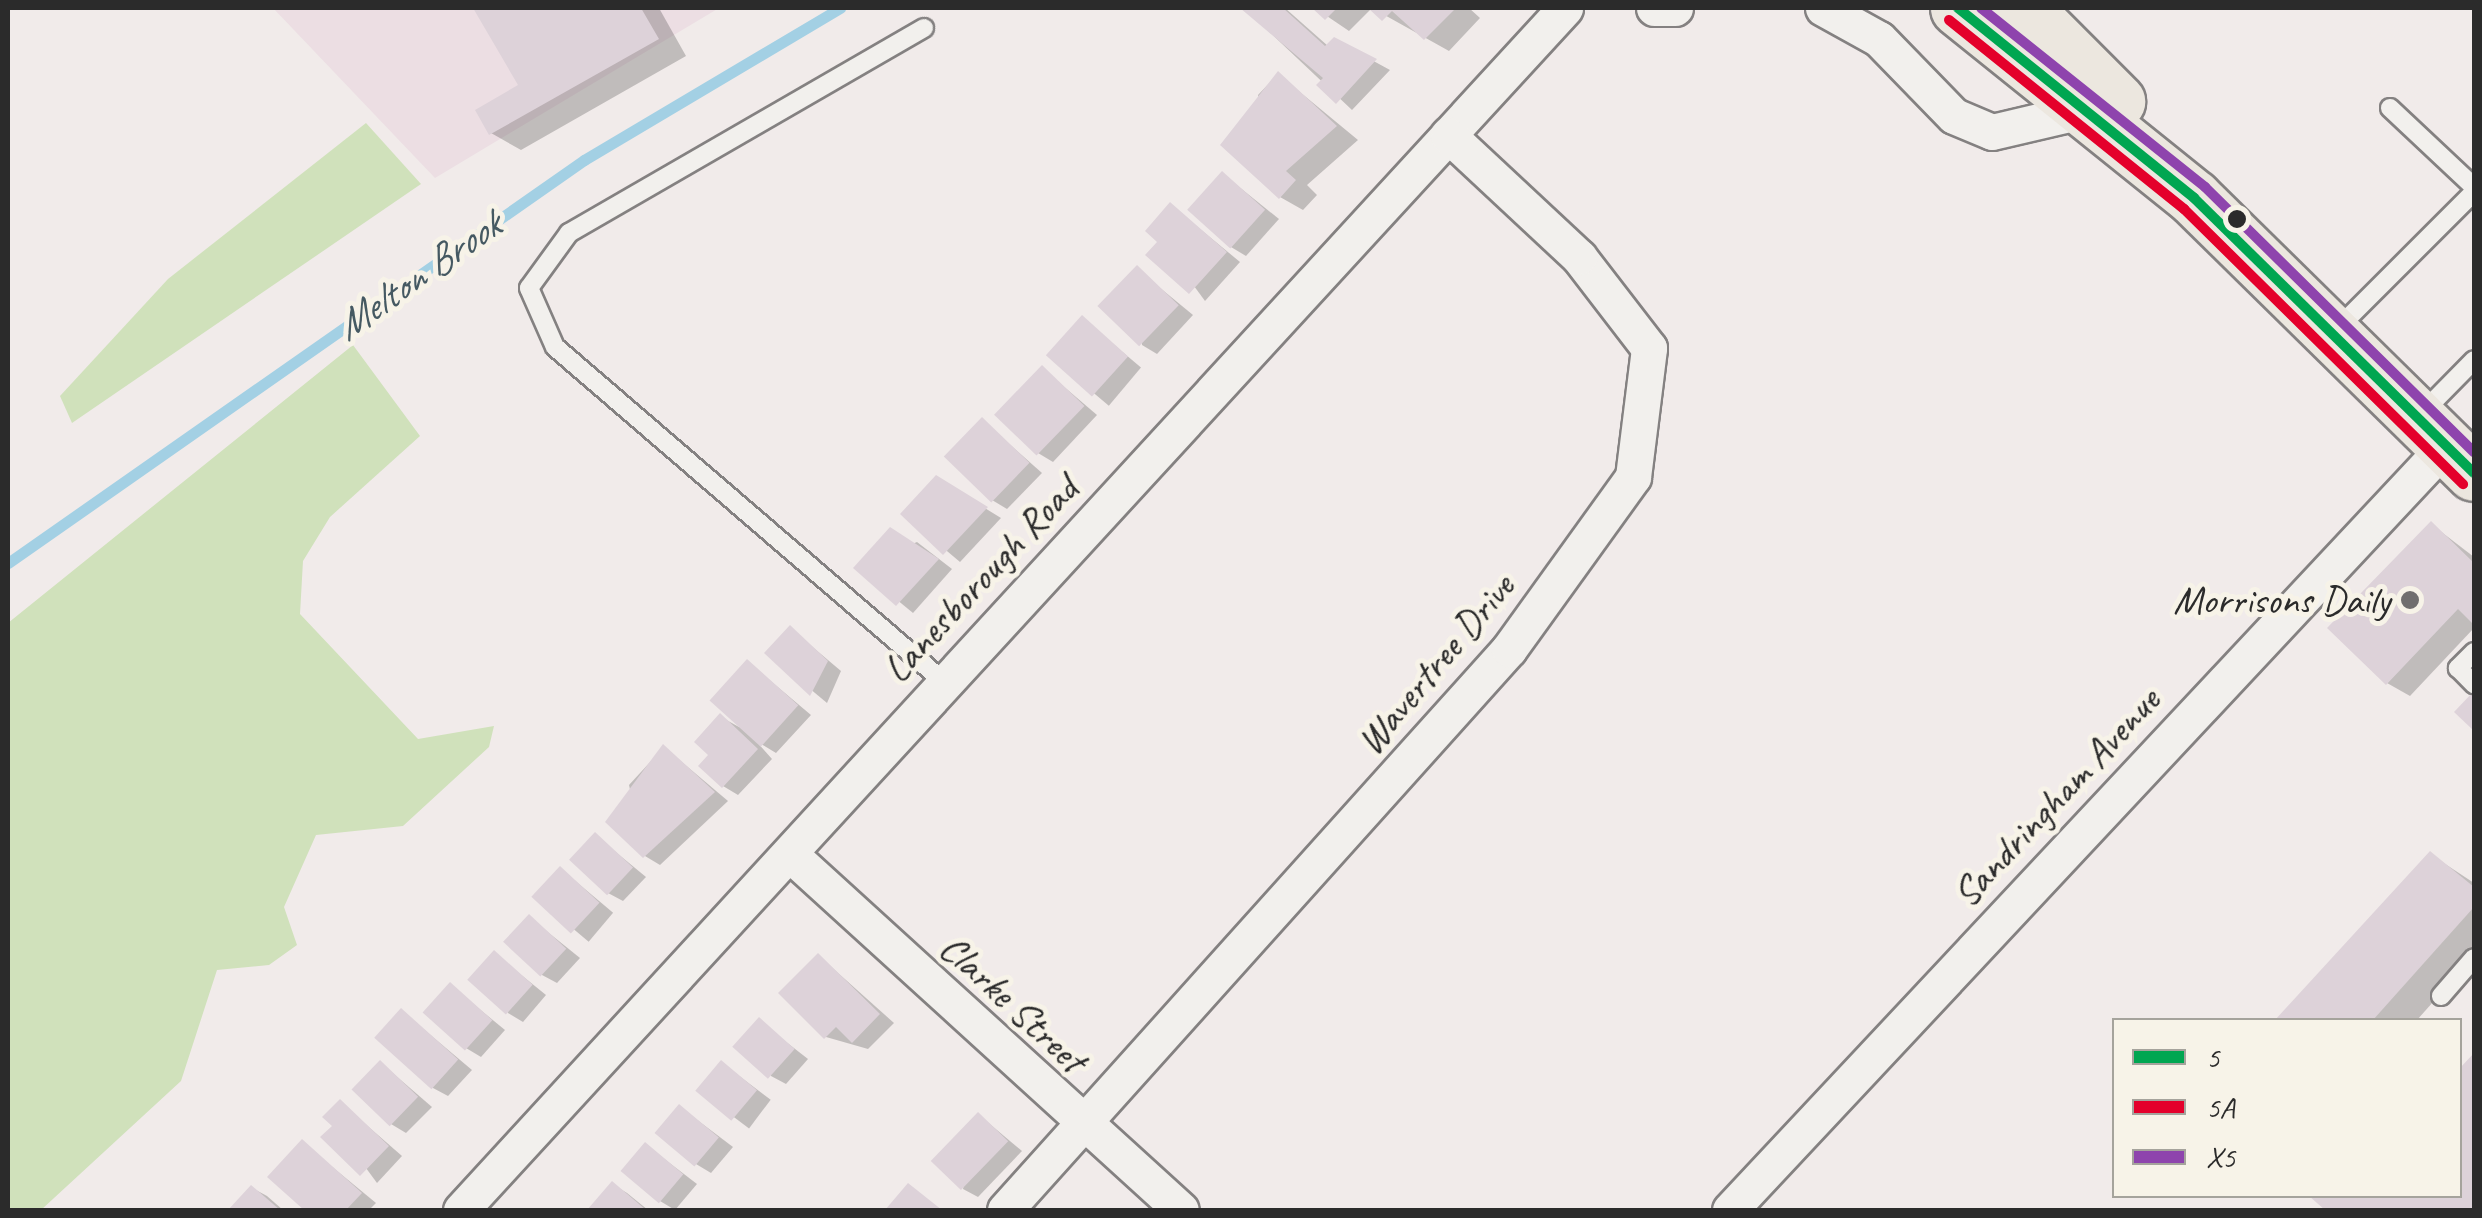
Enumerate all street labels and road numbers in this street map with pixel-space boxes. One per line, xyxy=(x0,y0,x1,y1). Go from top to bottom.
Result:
street label: Lanesborough Road xyxy=(873,466,1087,692)
street label: Wavertree Drive xyxy=(1345,564,1525,764)
street label: Sandringham Avenue xyxy=(1942,677,2170,917)
street label: Clarke Street xyxy=(930,923,1096,1083)

